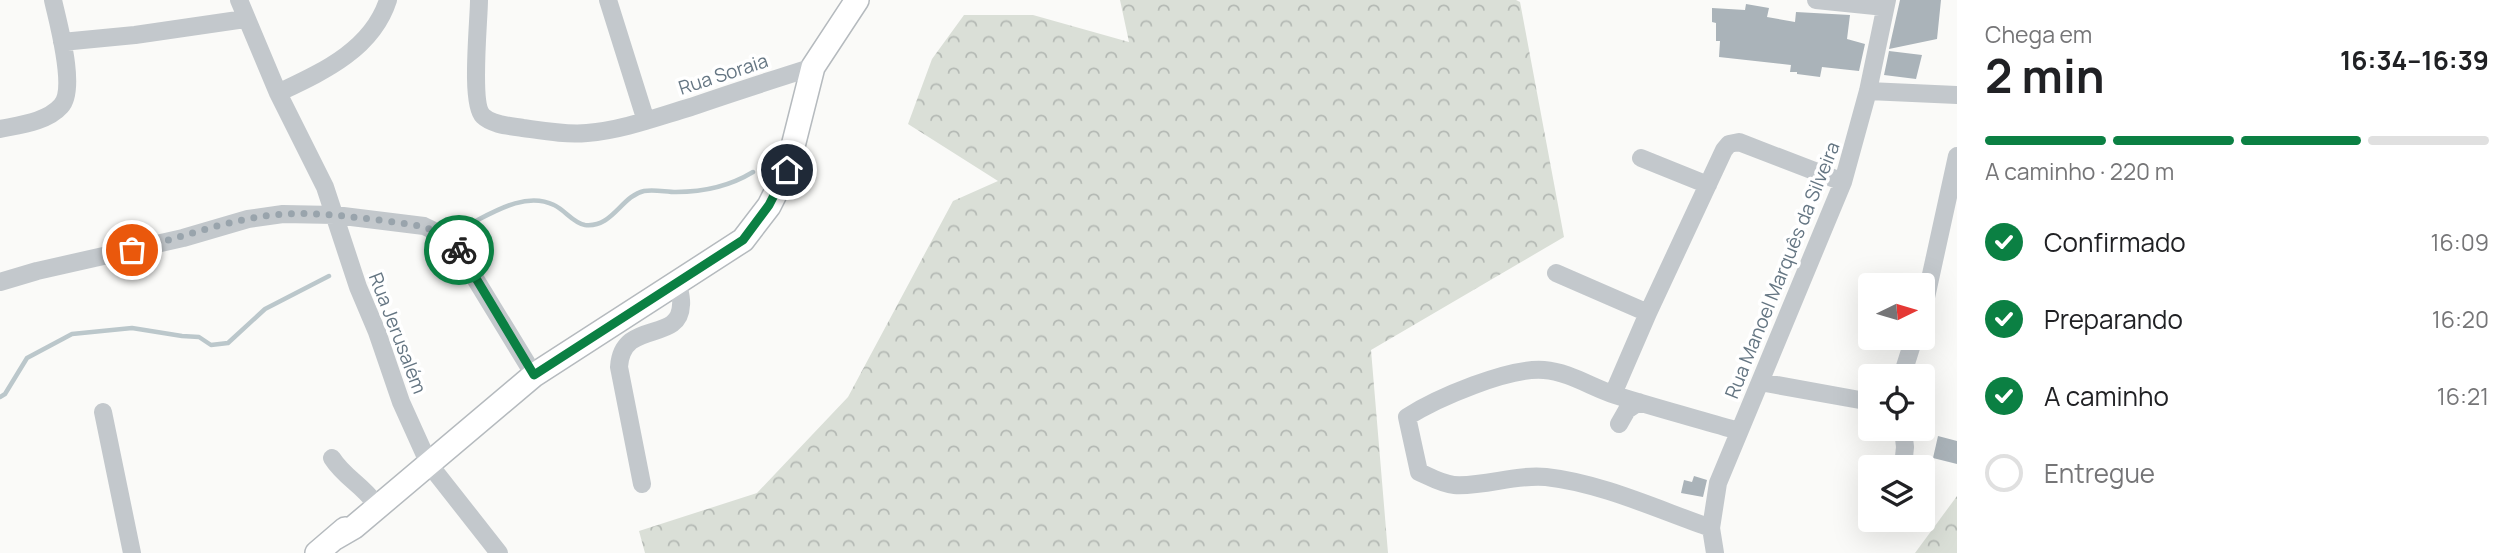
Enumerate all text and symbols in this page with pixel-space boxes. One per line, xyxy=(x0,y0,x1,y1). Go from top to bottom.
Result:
text: Chega em xyxy=(1985,18,2092,50)
text: 16:34–16:39 xyxy=(2340,42,2489,78)
text: 2 min xyxy=(1985,44,2105,107)
street label: Rua Soraia xyxy=(675,47,771,101)
street label: Rua Manoel Marquês da Silveira xyxy=(1718,138,1846,402)
pin xyxy=(757,140,817,200)
icon: home xyxy=(768,151,806,189)
text: A caminho · 220 m xyxy=(1985,155,2174,187)
courier xyxy=(424,215,494,285)
pin xyxy=(102,220,162,280)
icon: check xyxy=(1985,223,2023,261)
text: Confirmado xyxy=(2044,224,2186,260)
text: 16:09 xyxy=(2431,226,2489,258)
icon: bag xyxy=(113,231,151,269)
icon: bike xyxy=(440,231,478,269)
street label: Rua Jerusalém xyxy=(363,269,433,397)
north arrow xyxy=(1858,273,1936,350)
map controls xyxy=(1858,273,1935,532)
icon: check xyxy=(1985,300,2023,338)
text: Preparando xyxy=(2044,301,2183,337)
text: 16:20 xyxy=(2432,303,2489,335)
button: locate xyxy=(1858,364,1935,441)
icon: check xyxy=(1985,377,2023,415)
text: A caminho xyxy=(2044,378,2169,414)
text: 16:21 xyxy=(2437,380,2489,412)
button: layers xyxy=(1858,455,1935,532)
text: Entregue xyxy=(2044,455,2155,491)

